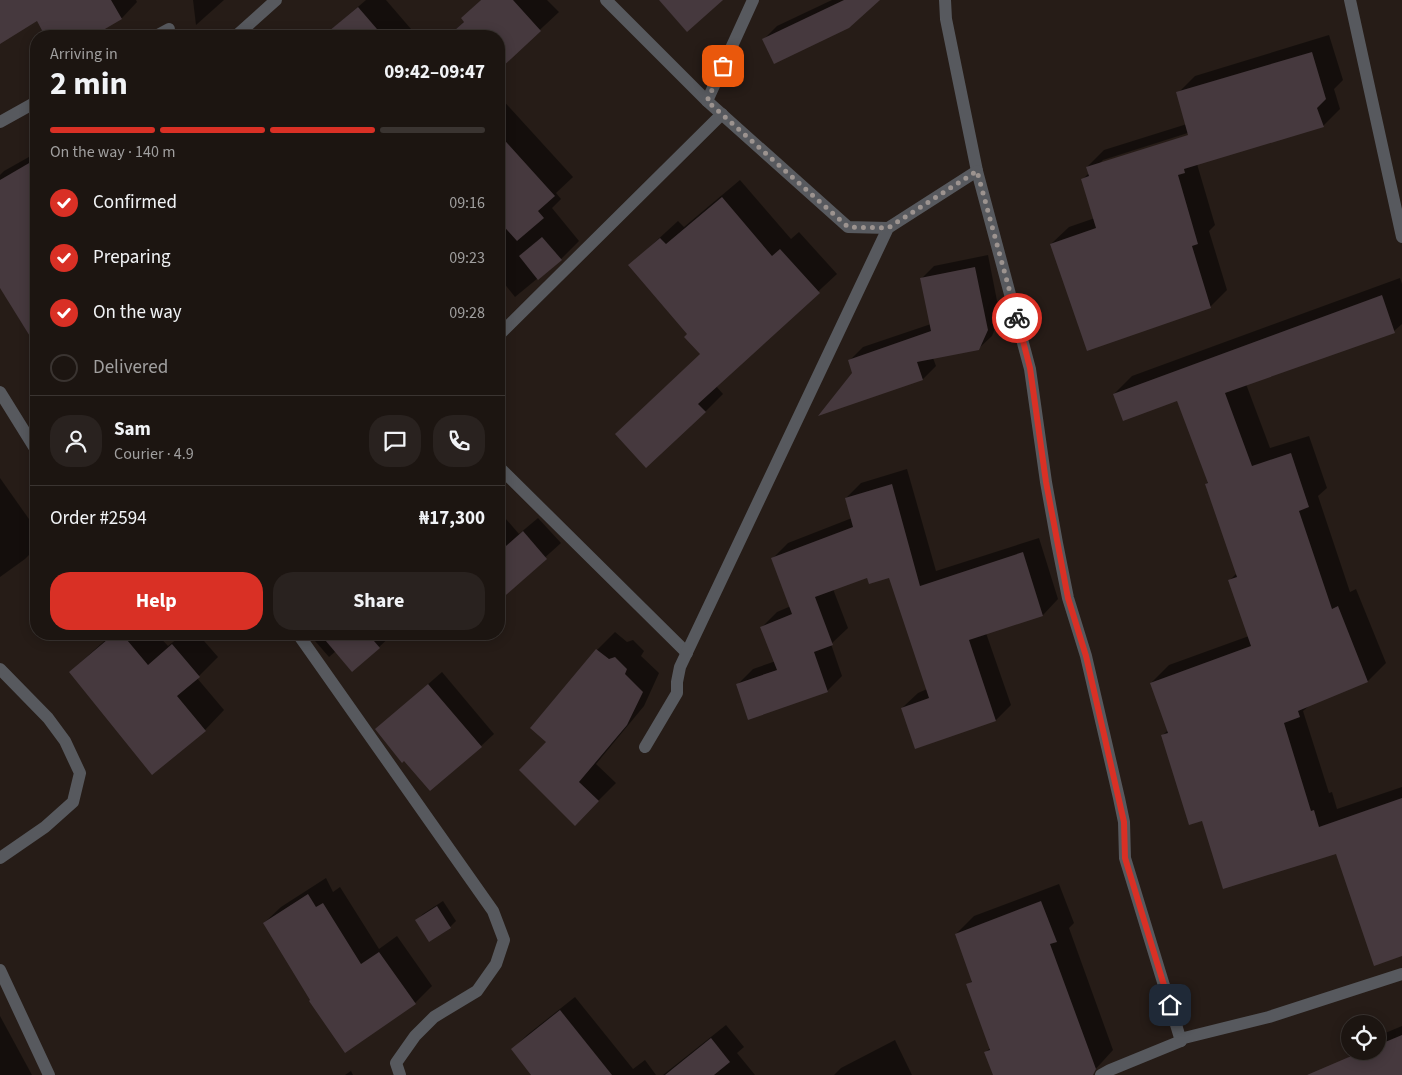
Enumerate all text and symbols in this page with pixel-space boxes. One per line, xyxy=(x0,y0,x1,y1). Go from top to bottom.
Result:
text: Arriving in xyxy=(50,43,118,65)
pin xyxy=(702,45,744,87)
icon: bag xyxy=(709,52,737,80)
text: 09:42–09:47 xyxy=(384,59,485,86)
text: 2 min xyxy=(50,61,128,107)
text: On the way · 140 m xyxy=(50,141,175,163)
icon: check xyxy=(50,189,78,217)
text: Confirmed xyxy=(93,189,177,216)
text: 09:16 xyxy=(449,192,485,214)
icon: check xyxy=(50,244,78,272)
text: Preparing xyxy=(93,244,171,271)
text: 09:23 xyxy=(449,247,485,269)
courier xyxy=(992,293,1042,343)
icon: check xyxy=(50,299,78,327)
text: On the way xyxy=(93,299,182,326)
text: 09:28 xyxy=(449,302,485,324)
icon: bike xyxy=(1003,304,1031,332)
text: Delivered xyxy=(93,354,168,381)
button: person xyxy=(50,415,102,467)
button: chat xyxy=(369,415,421,467)
button: phone xyxy=(433,415,485,467)
text: Sam xyxy=(114,416,151,443)
text: Courier · 4.9 xyxy=(114,443,194,465)
text: Order #2594 xyxy=(50,505,147,532)
text: ₦17,300 xyxy=(419,505,485,532)
button: Help xyxy=(50,572,263,630)
button: Share xyxy=(273,572,485,630)
pin xyxy=(1149,984,1191,1026)
icon: home xyxy=(1156,991,1184,1019)
map controls xyxy=(1341,1015,1386,1060)
button: locate xyxy=(1341,1015,1386,1060)

